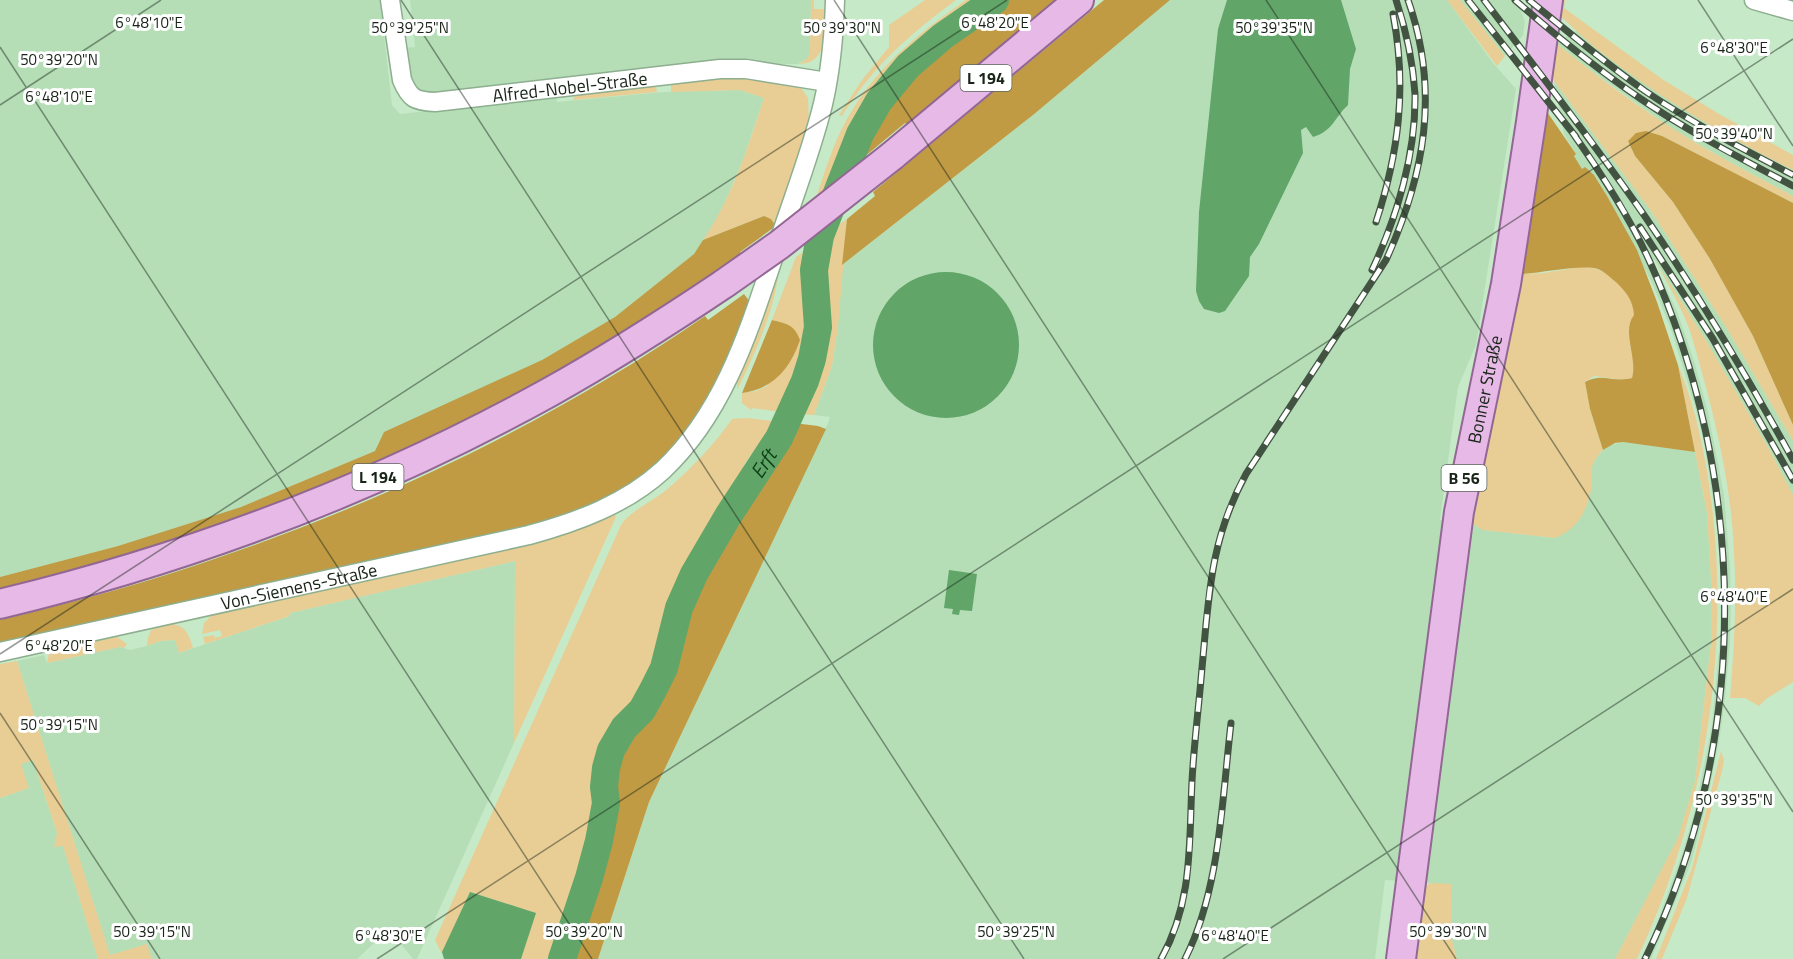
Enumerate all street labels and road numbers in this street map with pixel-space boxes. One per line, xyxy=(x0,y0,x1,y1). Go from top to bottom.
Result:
street label: Alfred-Nobel-Straße xyxy=(491,64,649,109)
road number: L 194 xyxy=(960,65,1012,91)
street label: Bonner Straße xyxy=(1460,333,1509,446)
road number: L 194 xyxy=(352,464,404,490)
road number: B 56 xyxy=(1442,465,1486,491)
street label: Von-Siemens-Straße xyxy=(218,556,380,616)

